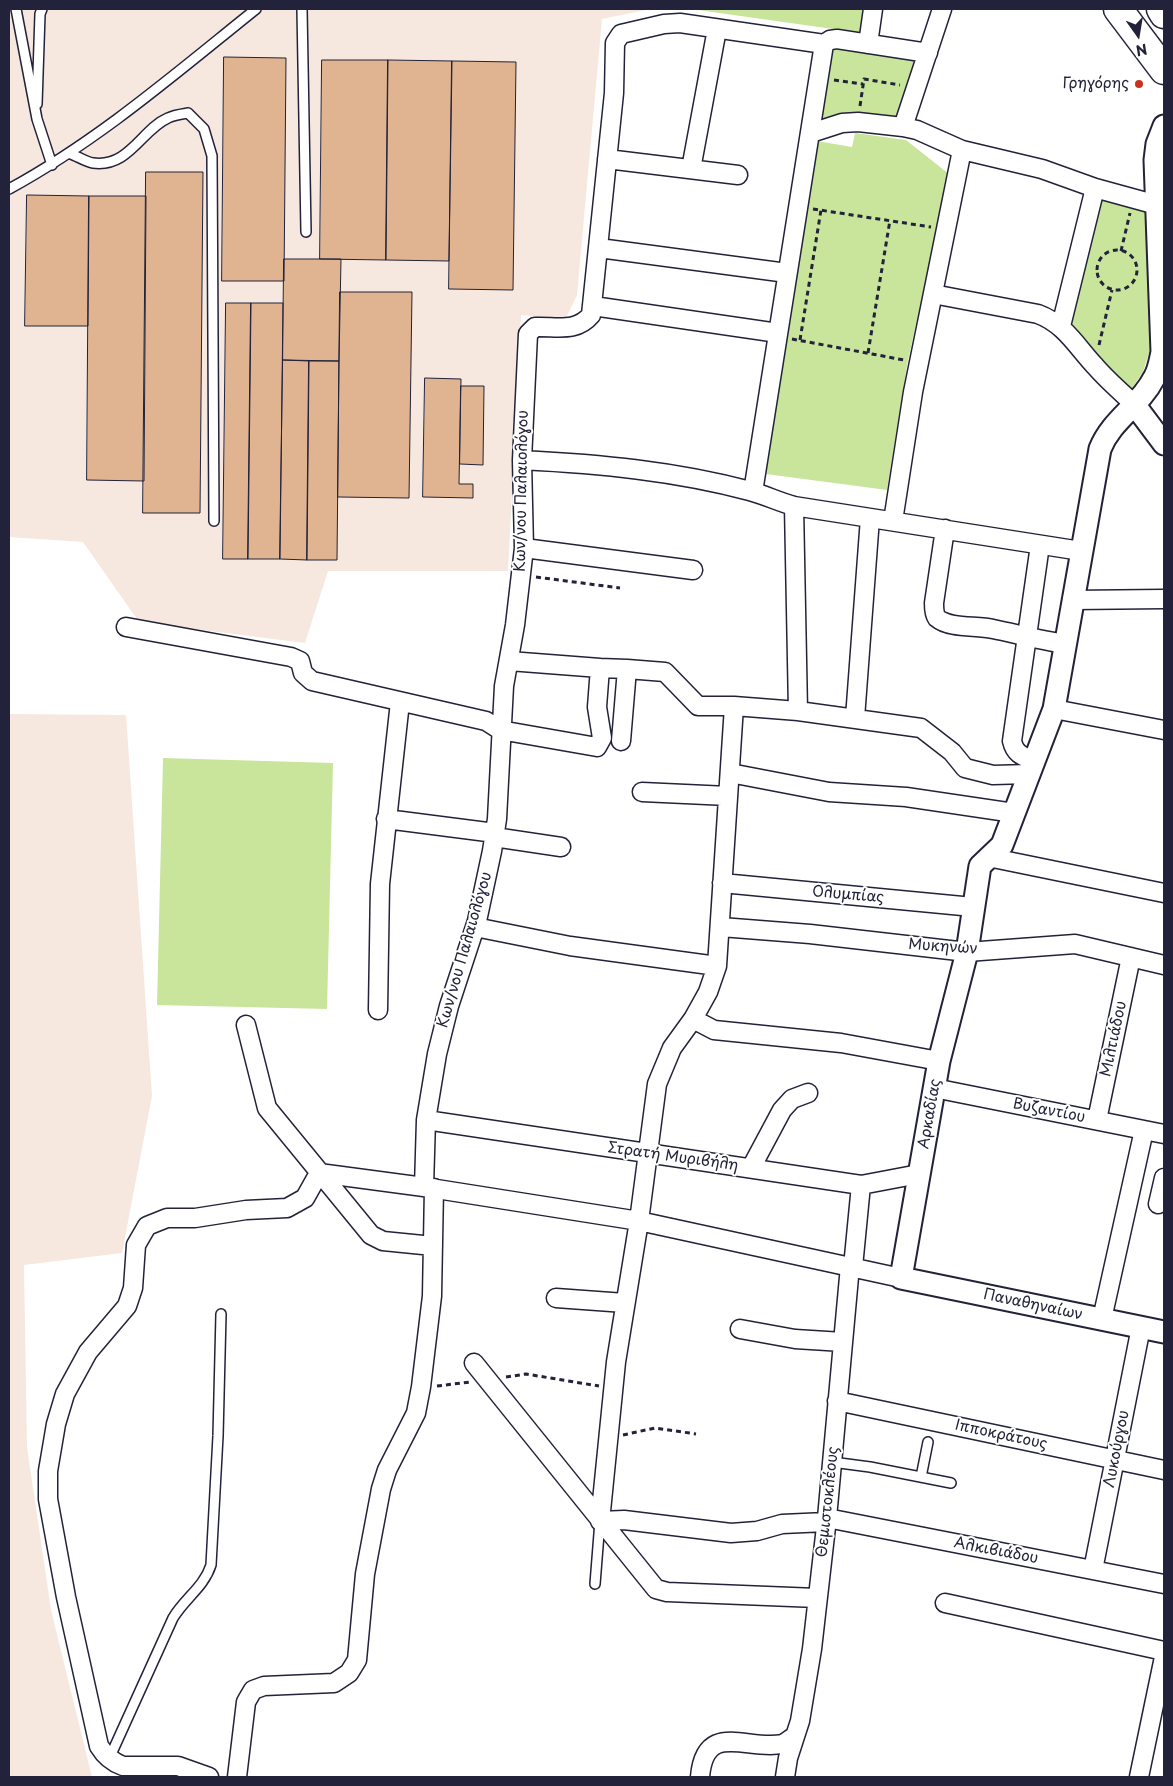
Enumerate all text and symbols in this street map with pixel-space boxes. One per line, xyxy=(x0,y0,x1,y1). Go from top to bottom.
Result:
north arrow xyxy=(1113,10,1163,60)
text: N xyxy=(1134,39,1149,62)
place label: Γρηγόρης xyxy=(1062,75,1129,93)
marker: Γρηγόρης xyxy=(1133,78,1145,90)
street label: Κων/νου Παλαιολόγου xyxy=(512,410,532,572)
street label: Κων/νου Παλαιολόγου xyxy=(434,870,496,1030)
street label: Ολυμπίας xyxy=(811,883,885,907)
street label: Μυκηνών xyxy=(908,936,978,958)
street label: Μιλτιάδου xyxy=(1097,999,1131,1079)
street label: Αρκαδίας xyxy=(915,1078,945,1150)
street label: Βυζαντίου xyxy=(1011,1095,1087,1127)
street label: Στρατή Μυριβήλη xyxy=(607,1139,739,1175)
street label: Παναθηναίων xyxy=(982,1286,1084,1324)
street label: Λυκούργου xyxy=(1101,1409,1133,1489)
street label: Ιπποκράτους xyxy=(953,1416,1049,1454)
street label: Θεμιστοκλέους xyxy=(813,1446,843,1558)
street label: Αλκιβιάδου xyxy=(952,1534,1040,1568)

